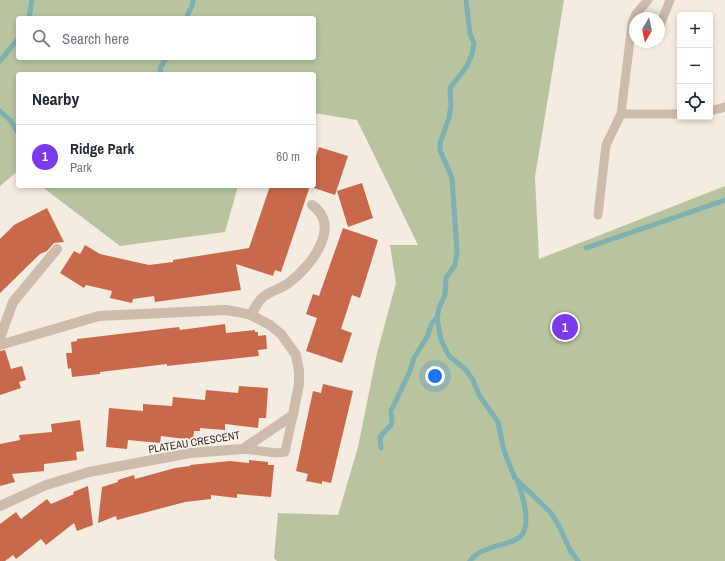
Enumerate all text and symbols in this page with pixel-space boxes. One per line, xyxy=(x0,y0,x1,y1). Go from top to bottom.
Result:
north arrow xyxy=(629,12,665,48)
map controls xyxy=(677,12,713,120)
button: + xyxy=(677,12,713,48)
search box xyxy=(16,16,316,60)
icon: search xyxy=(30,27,52,49)
text: Search here xyxy=(62,28,129,49)
button: − xyxy=(677,48,713,84)
button: locate xyxy=(677,84,713,120)
text: Nearby xyxy=(32,87,79,110)
text: Ridge Park xyxy=(70,138,134,159)
text: 1 xyxy=(42,148,48,165)
text: 60 m xyxy=(276,148,300,165)
text: Park xyxy=(70,159,92,176)
pin: 1 xyxy=(552,312,578,342)
your location xyxy=(425,366,445,386)
street label: PLATEAU CRESCENT xyxy=(147,428,241,456)

